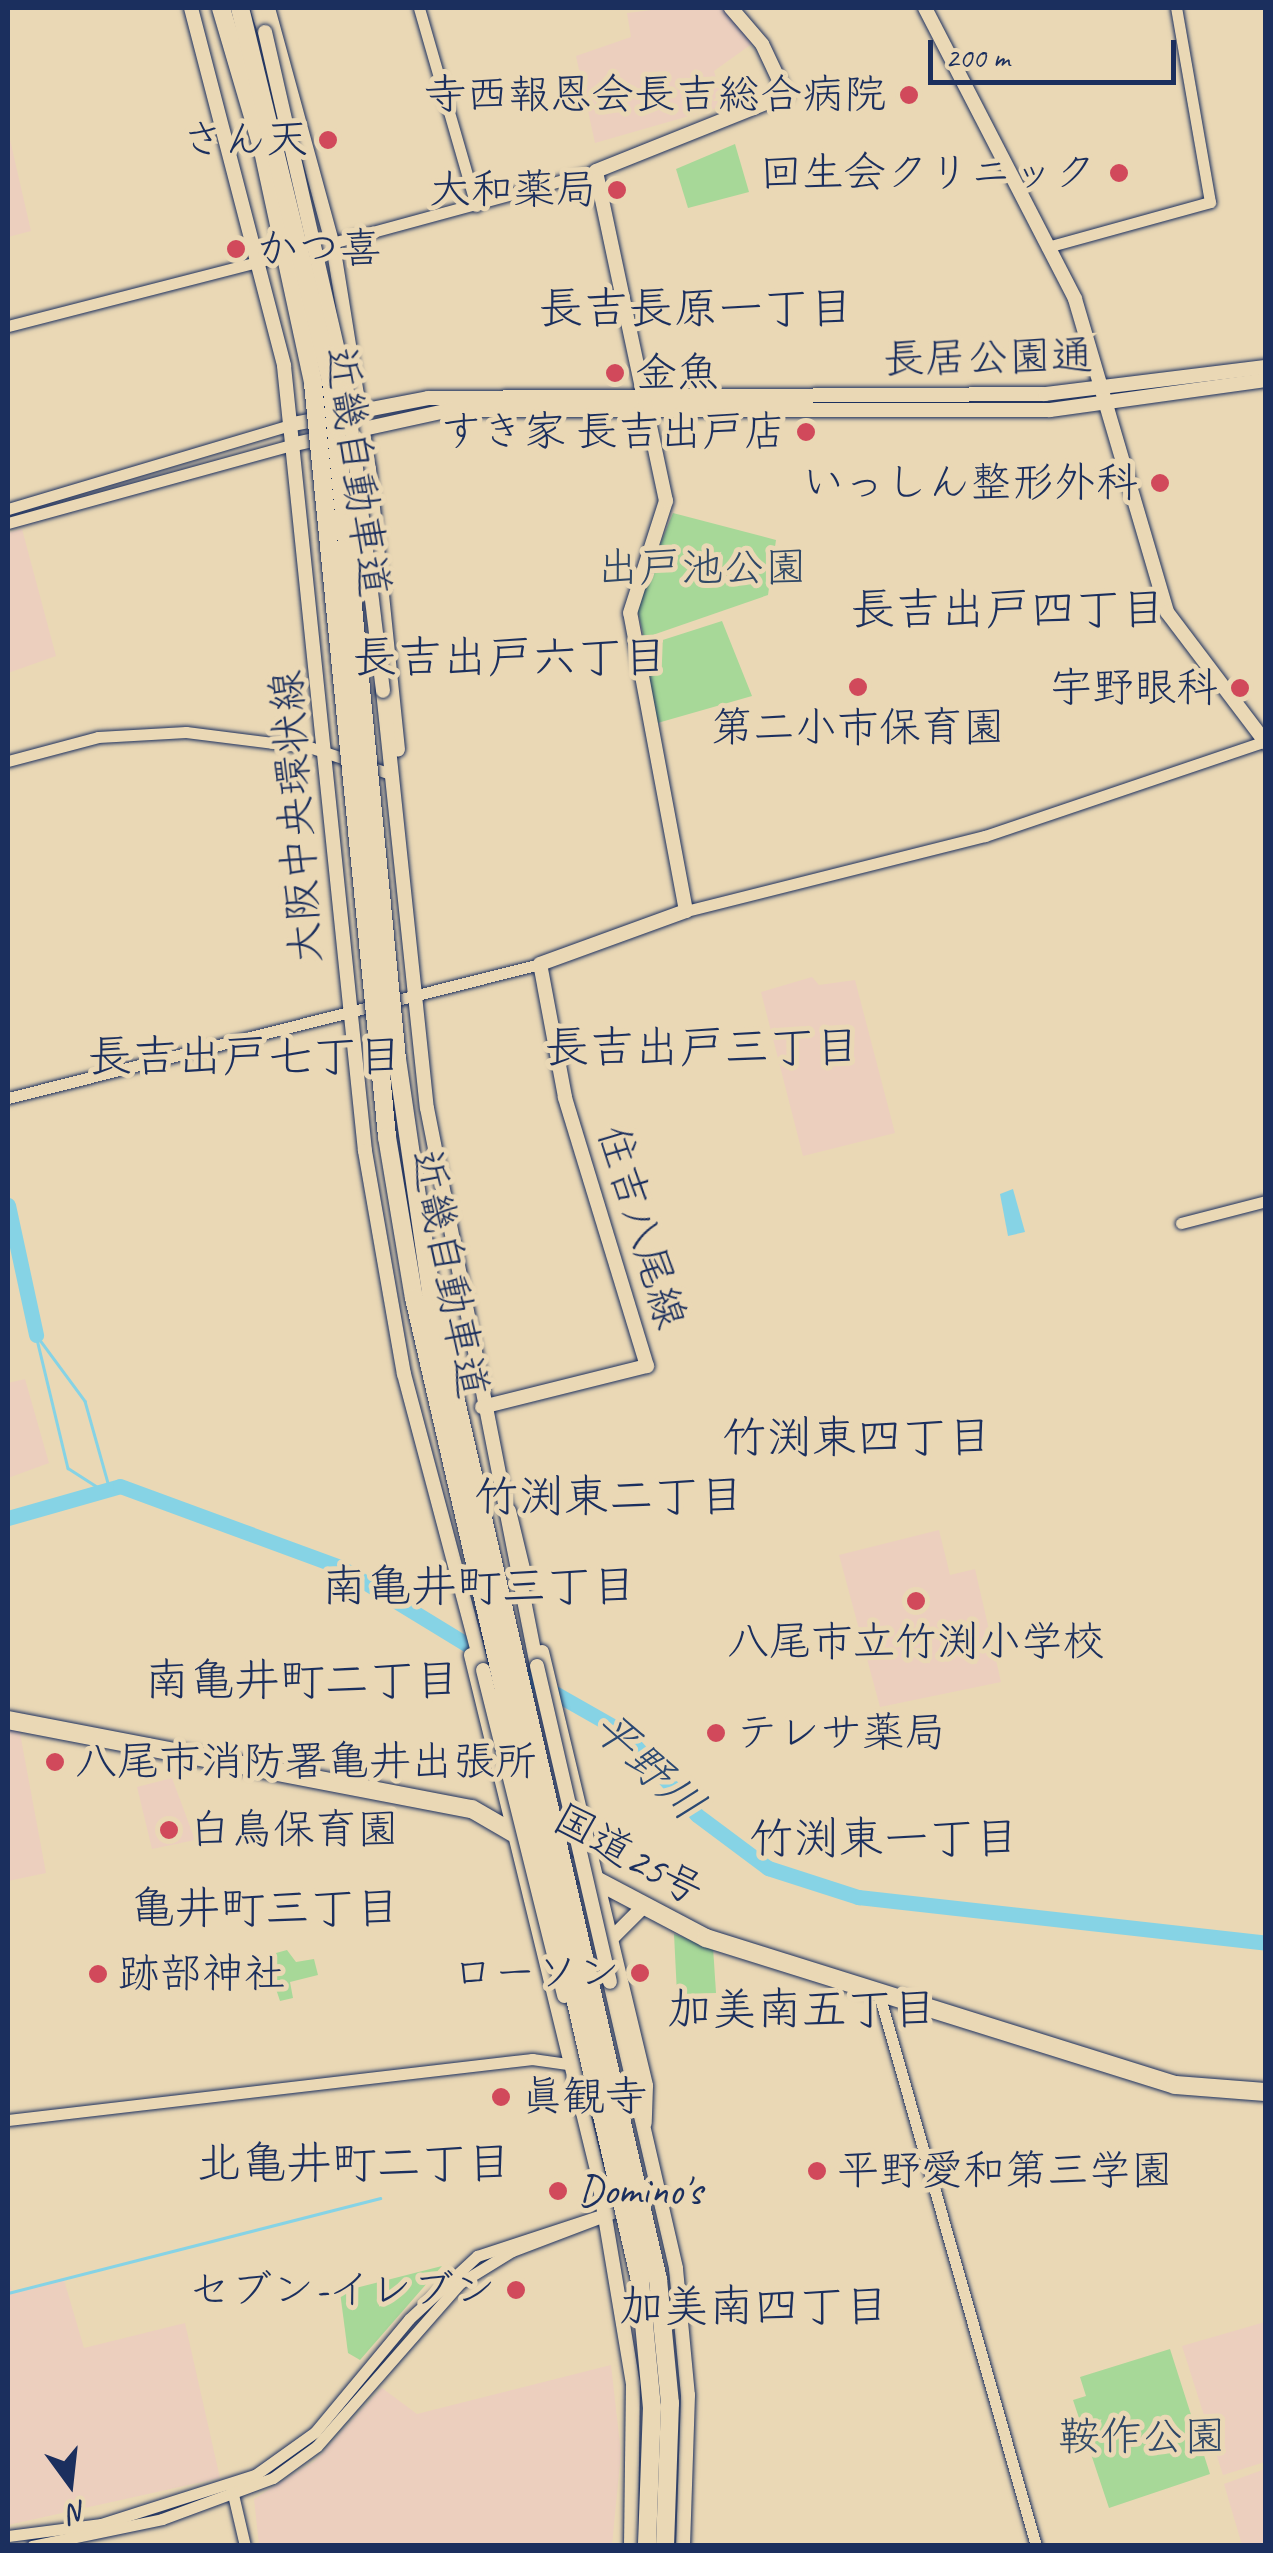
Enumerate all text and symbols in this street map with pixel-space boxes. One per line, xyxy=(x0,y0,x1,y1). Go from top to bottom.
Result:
scale bar xyxy=(933,20,1180,82)
text: 200 m xyxy=(945,38,1010,76)
place label: 寺西報恩会長吉総合病院 xyxy=(424,70,886,120)
marker: 寺西報恩会長吉総合病院 xyxy=(896,82,922,108)
place label: さん天 xyxy=(182,115,308,165)
marker: さん天 xyxy=(317,129,339,151)
place label: 回生会クリニック xyxy=(760,148,1096,198)
marker: 回生会クリニック xyxy=(1106,160,1132,186)
place label: 大和薬局 xyxy=(429,165,597,215)
marker: 大和薬局 xyxy=(606,179,628,201)
place label: かつ喜 xyxy=(256,224,382,274)
marker: かつ喜 xyxy=(225,238,247,260)
district label: 長吉長原一丁目 xyxy=(539,282,853,336)
street label: 長居公園通 xyxy=(883,331,1093,385)
street label: 近畿自動車道 xyxy=(315,344,399,600)
place label: 金魚 xyxy=(635,348,719,398)
marker: 金魚 xyxy=(604,362,626,384)
place label: すき家 長吉出戸店 xyxy=(440,407,786,457)
marker: すき家 長吉出戸店 xyxy=(795,421,817,443)
place label: いっしん整形外科 xyxy=(802,458,1138,508)
marker: いっしん整形外科 xyxy=(1147,470,1173,496)
park label: 出戸池公園 xyxy=(597,543,807,593)
district label: 長吉出戸四丁目 xyxy=(851,583,1165,637)
district label: 長吉出戸六丁目 xyxy=(353,631,667,685)
place label: 宇野眼科 xyxy=(1050,663,1218,713)
street label: 大阪中央環状線 xyxy=(262,669,332,965)
marker: 宇野眼科 xyxy=(1227,675,1253,701)
marker: 第二小市保育園 xyxy=(847,676,869,698)
place label: 第二小市保育園 xyxy=(711,703,1005,753)
district label: 長吉出戸三丁目 xyxy=(545,1021,859,1075)
district label: 長吉出戸七丁目 xyxy=(88,1030,402,1084)
street label: 住吉八尾線 xyxy=(586,1119,696,1335)
street label: 近畿自動車道 xyxy=(400,1146,498,1402)
district label: 竹渕東四丁目 xyxy=(722,1411,992,1465)
district label: 竹渕東二丁目 xyxy=(474,1470,744,1524)
district label: 南亀井町三丁目 xyxy=(322,1560,636,1614)
marker: 八尾市立竹渕小学校 xyxy=(905,1590,927,1612)
place label: 八尾市立竹渕小学校 xyxy=(727,1617,1105,1667)
district label: 南亀井町二丁目 xyxy=(145,1654,459,1708)
water label: 平野川 xyxy=(581,1700,715,1832)
place label: テレサ薬局 xyxy=(736,1708,946,1758)
marker: テレサ薬局 xyxy=(705,1722,727,1744)
place label: 八尾市消防署亀井出張所 xyxy=(75,1737,537,1787)
marker: 八尾市消防署亀井出張所 xyxy=(44,1751,66,1773)
street label: 国道25号 xyxy=(544,1793,712,1917)
place label: 白鳥保育園 xyxy=(189,1805,399,1855)
district label: 竹渕東一丁目 xyxy=(749,1812,1019,1866)
marker: 白鳥保育園 xyxy=(158,1819,180,1841)
district label: 亀井町三丁目 xyxy=(130,1882,400,1936)
place label: ローソン xyxy=(452,1948,620,1998)
place label: 跡部神社 xyxy=(118,1949,286,1999)
marker: ローソン xyxy=(629,1962,651,1984)
marker: 跡部神社 xyxy=(87,1963,109,1985)
district label: 加美南五丁目 xyxy=(667,1983,937,2037)
place label: 眞観寺 xyxy=(521,2072,647,2122)
marker: 眞観寺 xyxy=(490,2086,512,2108)
district label: 北亀井町二丁目 xyxy=(197,2137,511,2191)
place label: 平野愛和第三学園 xyxy=(837,2146,1173,2196)
marker: 平野愛和第三学園 xyxy=(806,2160,828,2182)
place label: Domino's xyxy=(578,2166,702,2216)
marker: Domino's xyxy=(547,2180,569,2202)
place label: セブン-イレブン xyxy=(188,2265,496,2315)
marker: セブン-イレブン xyxy=(505,2279,527,2301)
district label: 加美南四丁目 xyxy=(619,2280,889,2334)
park label: 鞍作公園 xyxy=(1058,2412,1226,2462)
north arrow xyxy=(20,2433,120,2533)
text: N xyxy=(65,2493,91,2532)

